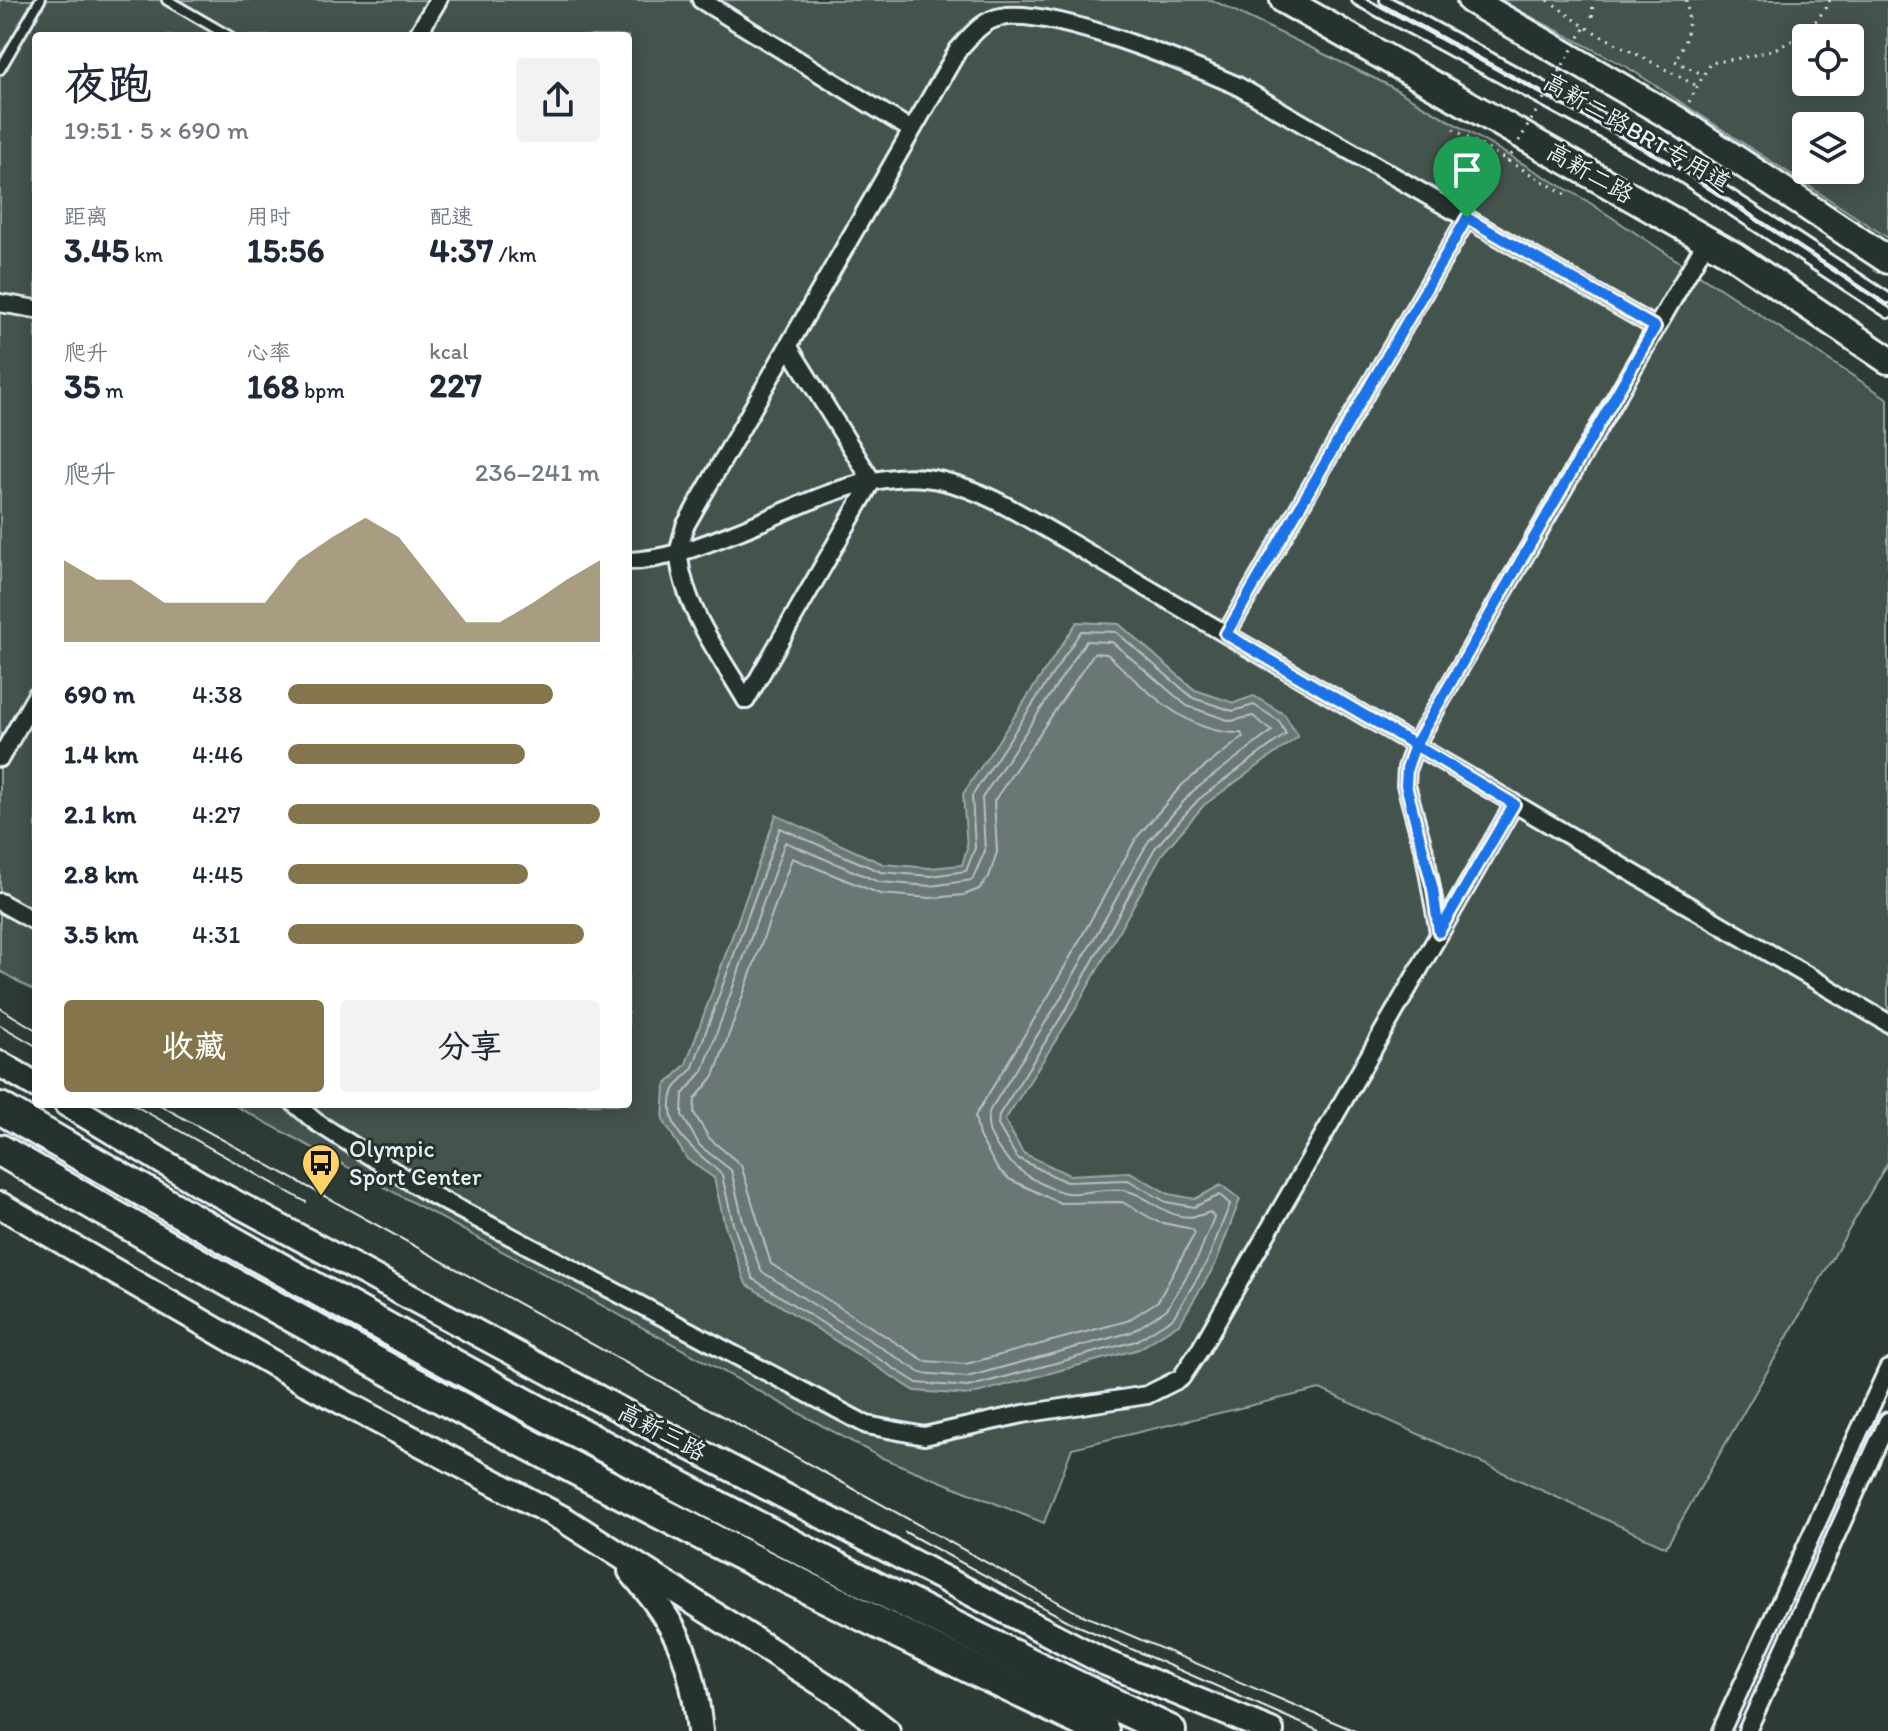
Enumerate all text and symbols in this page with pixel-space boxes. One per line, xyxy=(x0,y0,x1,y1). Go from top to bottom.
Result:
map controls xyxy=(1792,24,1864,184)
button: locate xyxy=(1792,24,1864,96)
text: 夜跑 xyxy=(64,57,152,110)
button: share xyxy=(516,58,600,142)
street label: 高新二路BRT专用道 xyxy=(1538,67,1736,197)
button: layers xyxy=(1792,112,1864,184)
text: 19:51 · 5 × 690 m xyxy=(64,114,249,146)
pin xyxy=(1433,136,1501,218)
street label: 高新二路 xyxy=(1541,137,1639,209)
icon: arrive xyxy=(1445,148,1489,192)
text: 距离 xyxy=(64,203,108,230)
text: 用时 xyxy=(247,203,291,230)
text: 配速 xyxy=(429,203,473,230)
text: 3.45 xyxy=(64,230,129,271)
text: 15:56 xyxy=(247,230,324,271)
text: 4:37 xyxy=(429,230,494,271)
text: km xyxy=(129,241,163,268)
text: /km xyxy=(494,241,537,268)
text: kcal xyxy=(429,338,468,365)
text: 爬升 xyxy=(64,339,108,366)
text: 心率 xyxy=(247,339,291,366)
text: 227 xyxy=(429,365,482,406)
text: 35 xyxy=(64,366,100,407)
text: 168 xyxy=(247,366,299,407)
text: m xyxy=(100,377,124,404)
text: bpm xyxy=(299,377,345,404)
text: 236–241 m xyxy=(475,456,600,488)
text: 爬升 xyxy=(64,458,116,490)
text: 690 m xyxy=(64,678,135,710)
text: 4:38 xyxy=(192,678,242,710)
text: 1.4 km xyxy=(64,738,138,770)
text: 4:46 xyxy=(192,738,243,770)
text: 2.1 km xyxy=(64,798,136,830)
text: 4:27 xyxy=(192,798,241,830)
text: 2.8 km xyxy=(64,858,139,890)
text: 4:45 xyxy=(192,858,243,890)
text: 3.5 km xyxy=(64,918,138,950)
text: 4:31 xyxy=(192,918,240,950)
button: 收藏 xyxy=(64,1000,324,1092)
button: 分享 xyxy=(340,1000,600,1092)
place label: Olympic Sport Center xyxy=(349,1134,482,1191)
bus stop icon: Olympic Sport Center xyxy=(300,1142,342,1197)
street label: 高新三路 xyxy=(613,1396,711,1467)

